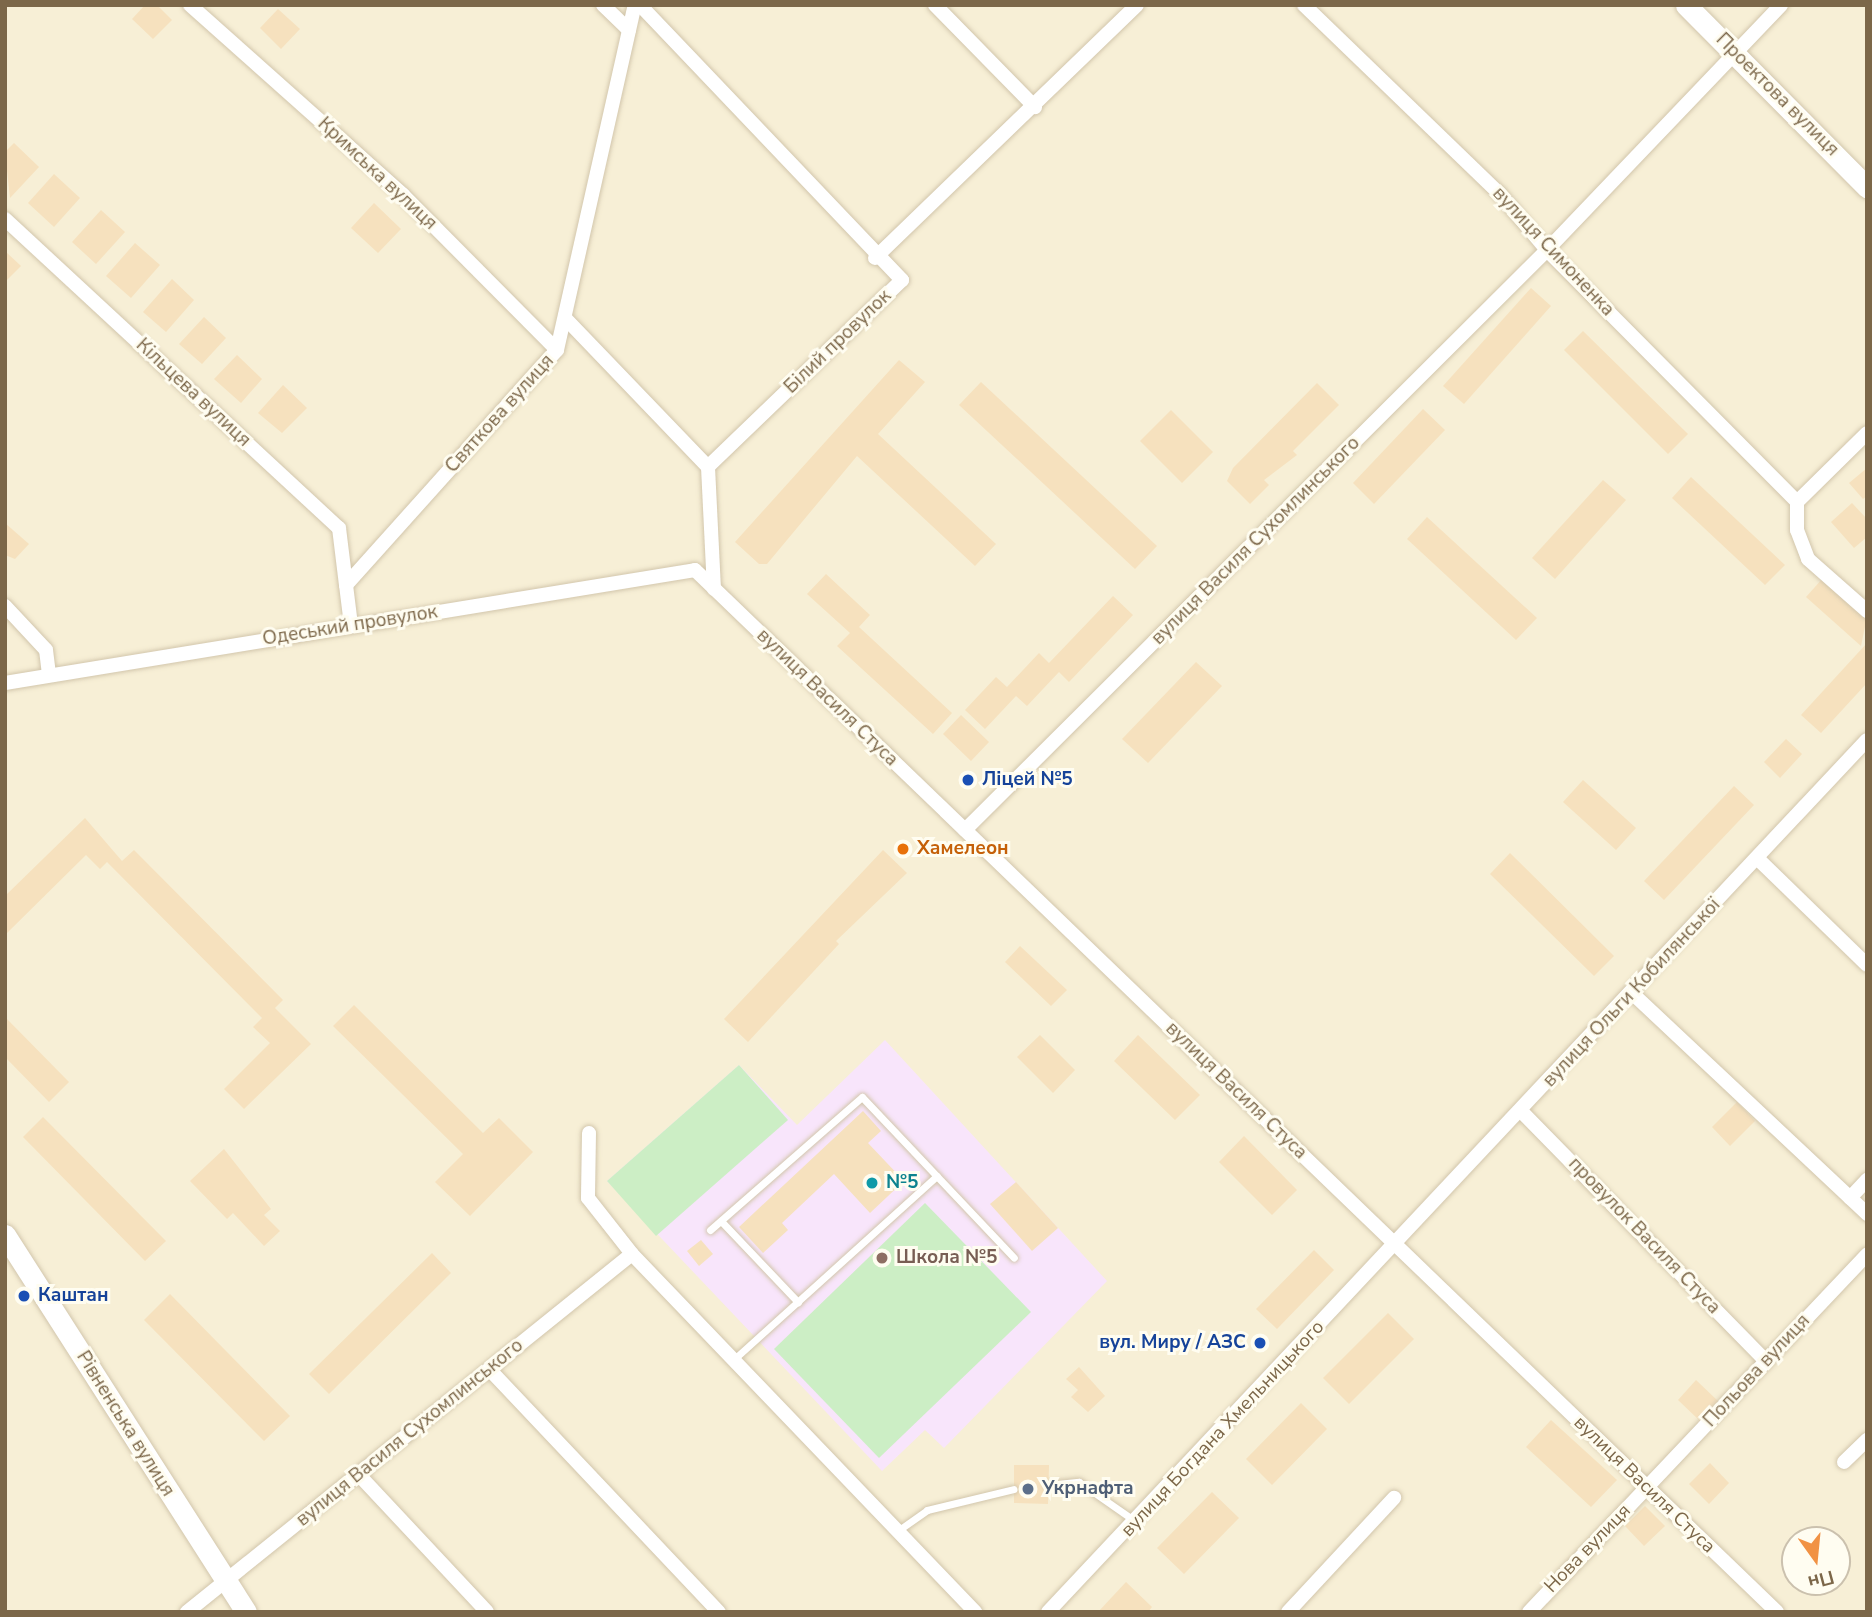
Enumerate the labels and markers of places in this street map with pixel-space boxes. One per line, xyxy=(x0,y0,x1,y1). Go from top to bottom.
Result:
place label: Ліцей №5 xyxy=(982,769,1073,791)
marker: Ліцей №5 xyxy=(960,772,976,788)
place label: Хамелеон xyxy=(917,838,1009,860)
marker: Хамелеон xyxy=(895,841,911,857)
place label: №5 xyxy=(886,1172,918,1194)
marker: №5 xyxy=(864,1175,880,1191)
place label: Школа №5 xyxy=(896,1247,997,1269)
marker: Школа №5 xyxy=(874,1250,890,1266)
place label: Каштан xyxy=(38,1285,108,1307)
marker: Каштан xyxy=(16,1288,32,1304)
place label: вул. Миру / АЗС xyxy=(1099,1332,1246,1354)
marker: вул. Миру / АЗС xyxy=(1252,1335,1268,1351)
place label: Укрнафта xyxy=(1042,1478,1134,1500)
marker: Укрнафта xyxy=(1020,1481,1036,1497)

